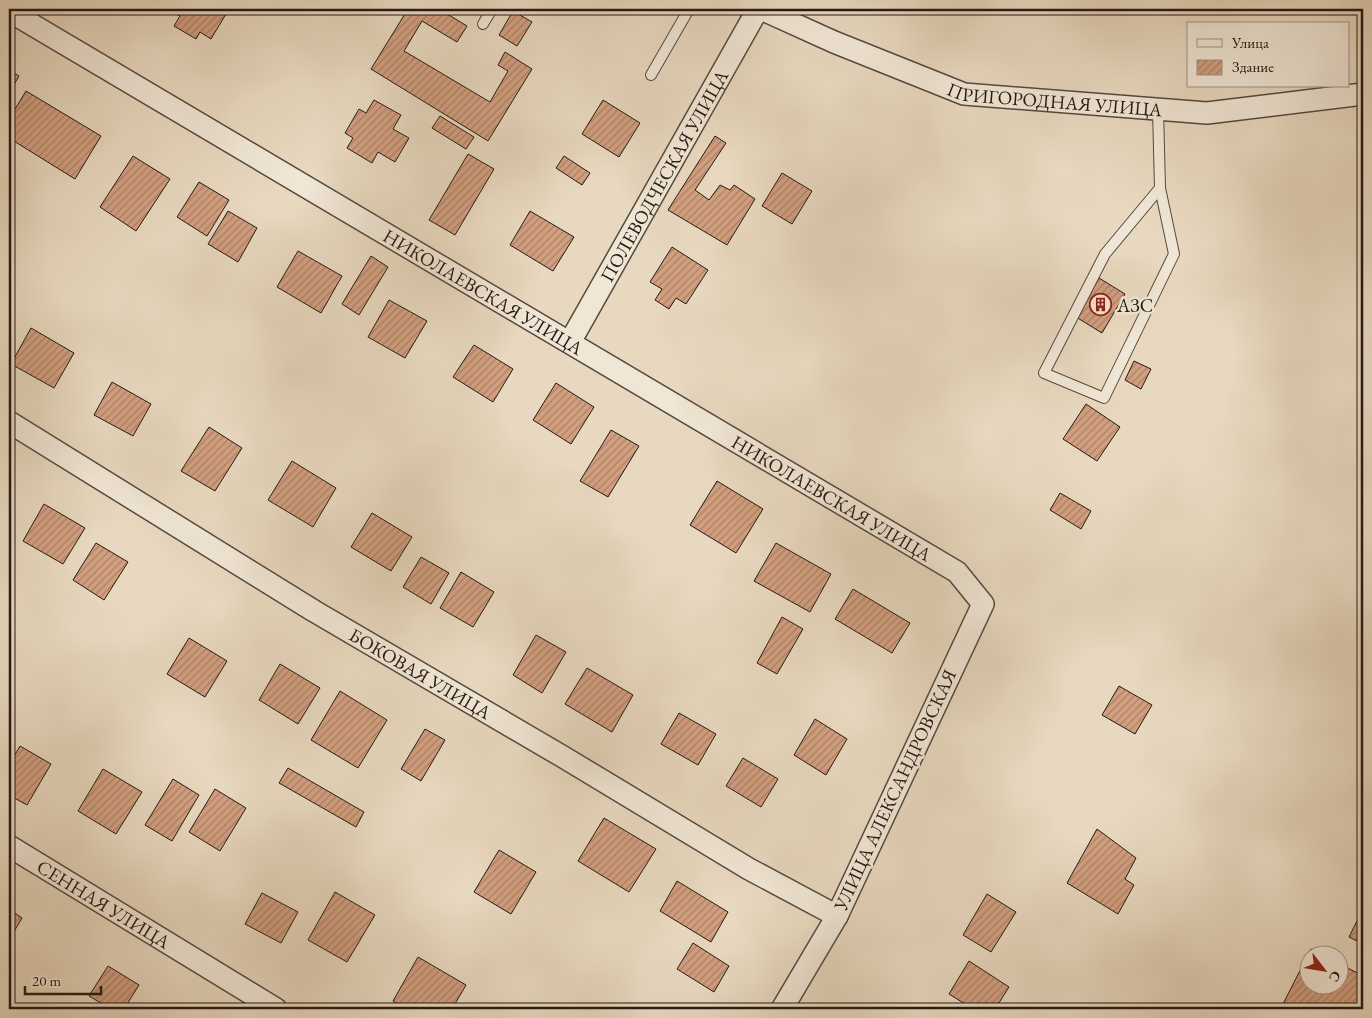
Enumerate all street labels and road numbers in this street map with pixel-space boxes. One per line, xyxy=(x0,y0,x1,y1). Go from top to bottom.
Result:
street label: ПОЛЕВОДЧЕСКАЯ УЛИЦА xyxy=(594,65,734,286)
street label: ПРИГОРОДНАЯ УЛИЦА xyxy=(943,76,1164,122)
street label: НИКОЛАЕВСКАЯ УЛИЦА xyxy=(379,223,588,361)
street label: НИКОЛАЕВСКАЯ УЛИЦА xyxy=(727,429,937,567)
street label: БОКОВАЯ УЛИЦА xyxy=(345,622,497,725)
street label: УЛИЦА АЛЕКСАНДРОВСКАЯ xyxy=(827,665,962,916)
street label: СЕННАЯ УЛИЦА xyxy=(32,854,176,955)

